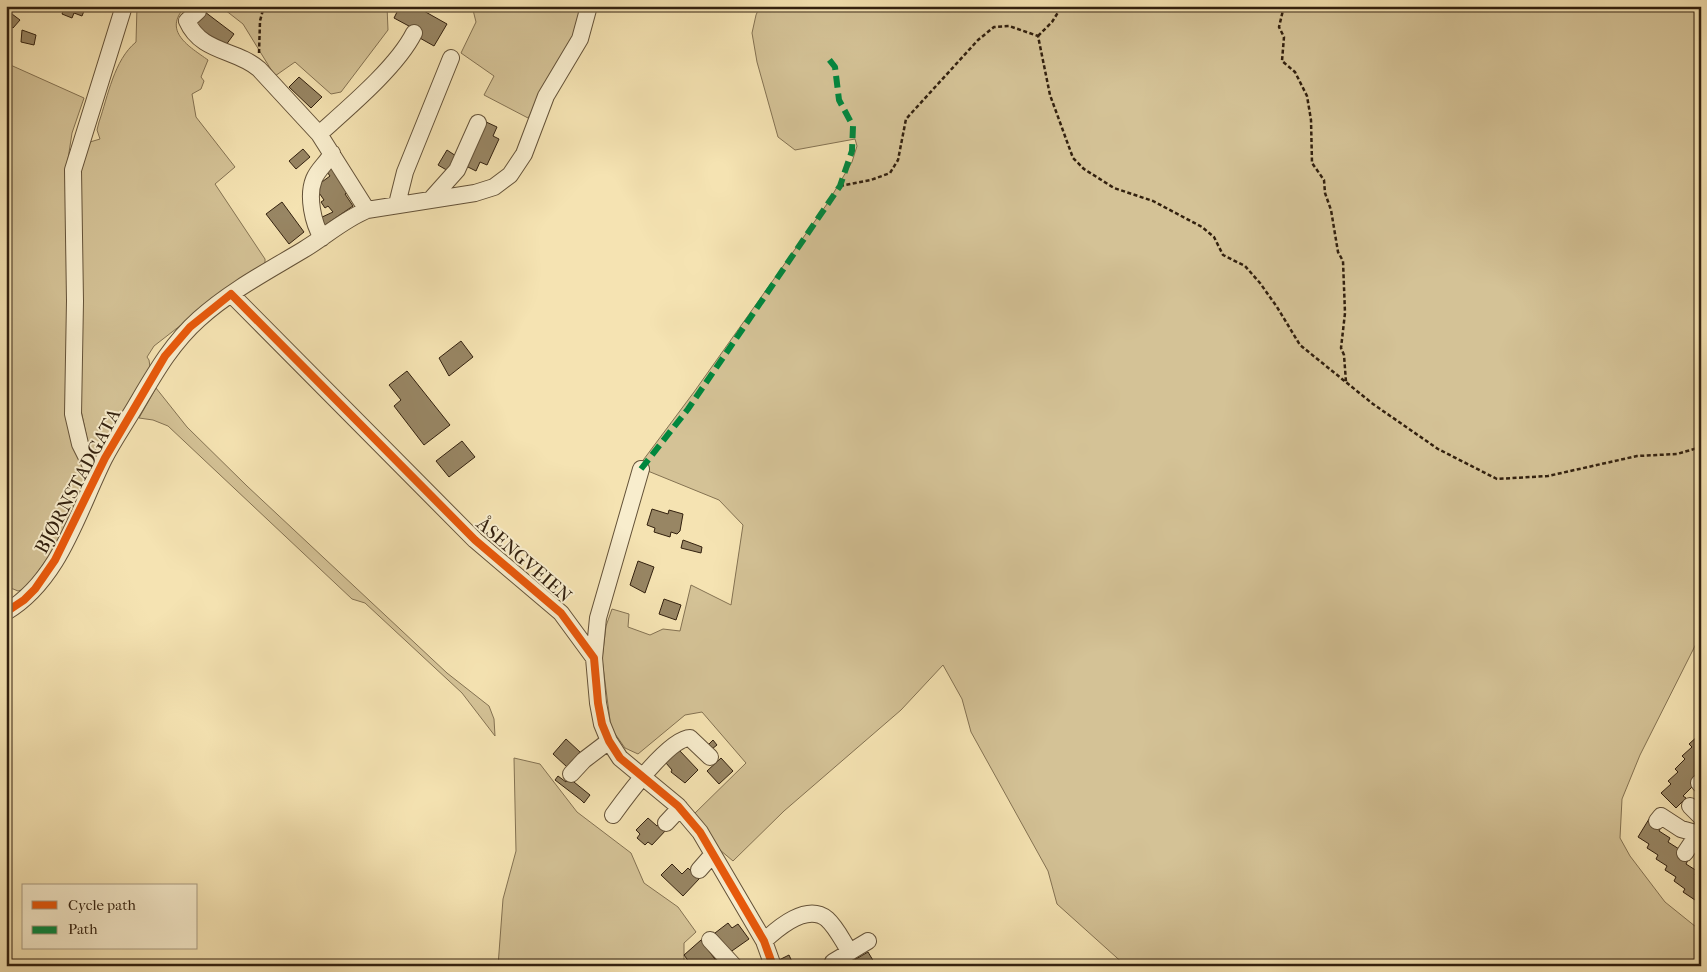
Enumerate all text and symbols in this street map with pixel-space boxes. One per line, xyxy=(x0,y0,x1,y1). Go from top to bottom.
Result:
street label: BJØRNSTADGATA xyxy=(31,404,126,557)
street label: ÅSENGVEIEN xyxy=(471,512,576,608)
legend xyxy=(22,884,198,950)
text: Cycle path xyxy=(68,896,136,914)
text: Path xyxy=(68,920,98,938)

